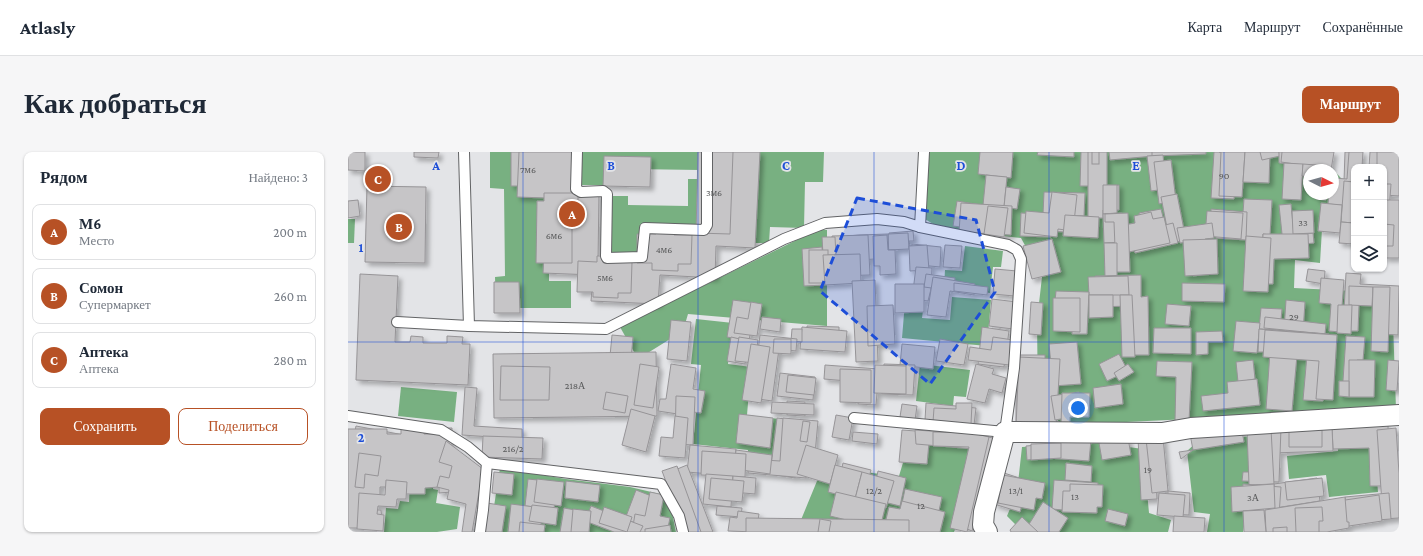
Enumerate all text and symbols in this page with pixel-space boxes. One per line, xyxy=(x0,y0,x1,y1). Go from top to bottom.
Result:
text: Atlasly xyxy=(20,17,75,38)
text: Карта xyxy=(1187,19,1222,35)
text: Маршрут xyxy=(1244,19,1300,35)
text: Сохранённые xyxy=(1322,19,1403,35)
button: Маршрут xyxy=(1302,86,1399,123)
text: Как добраться xyxy=(24,88,207,119)
text: A xyxy=(431,158,440,173)
text: B xyxy=(607,158,615,173)
text: C xyxy=(782,158,790,173)
text: D xyxy=(957,158,966,173)
text: E xyxy=(1132,158,1140,173)
pin: C xyxy=(365,164,391,194)
house number: 7м6 xyxy=(520,164,536,175)
north arrow xyxy=(1303,164,1339,200)
map controls xyxy=(1351,164,1387,272)
button: + xyxy=(1351,164,1387,200)
text: Рядом xyxy=(40,168,88,187)
text: Найдено: 3 xyxy=(248,170,308,185)
house number: 90 xyxy=(1219,170,1230,181)
house number: 3м6 xyxy=(706,187,722,198)
pin: A xyxy=(559,199,585,229)
button: − xyxy=(1351,200,1387,236)
pin: B xyxy=(386,212,412,242)
text: М6 xyxy=(79,216,101,232)
house number: 33 xyxy=(1298,217,1308,228)
text: A xyxy=(50,225,58,240)
text: 200 m xyxy=(273,225,307,240)
house number: 6м6 xyxy=(546,230,562,241)
text: Место xyxy=(79,233,114,248)
button: layers xyxy=(1351,236,1387,272)
text: 1 xyxy=(359,240,364,255)
house number: 4м6 xyxy=(656,244,672,255)
house number: 5м6 xyxy=(597,272,613,283)
text: Сомон xyxy=(79,280,123,296)
text: B xyxy=(50,289,58,304)
text: 260 m xyxy=(274,289,307,304)
text: Супермаркет xyxy=(79,297,151,312)
house number: 29 xyxy=(1289,311,1299,322)
text: Аптека xyxy=(79,344,128,360)
text: C xyxy=(50,353,58,368)
text: 280 m xyxy=(274,353,307,368)
text: Аптека xyxy=(79,361,119,376)
house number: 218А xyxy=(565,380,586,391)
your location xyxy=(1068,398,1088,418)
button: Сохранить xyxy=(40,408,170,445)
button: Поделиться xyxy=(178,408,308,445)
text: 2 xyxy=(358,430,365,445)
house number: 216/2 xyxy=(502,443,524,454)
house number: 19 xyxy=(1144,464,1152,475)
house number: 12/2 xyxy=(866,485,882,496)
house number: 13/1 xyxy=(1009,485,1023,496)
house number: 13 xyxy=(1071,491,1079,502)
house number: 3А xyxy=(1247,492,1260,503)
house number: 12 xyxy=(917,500,925,511)

